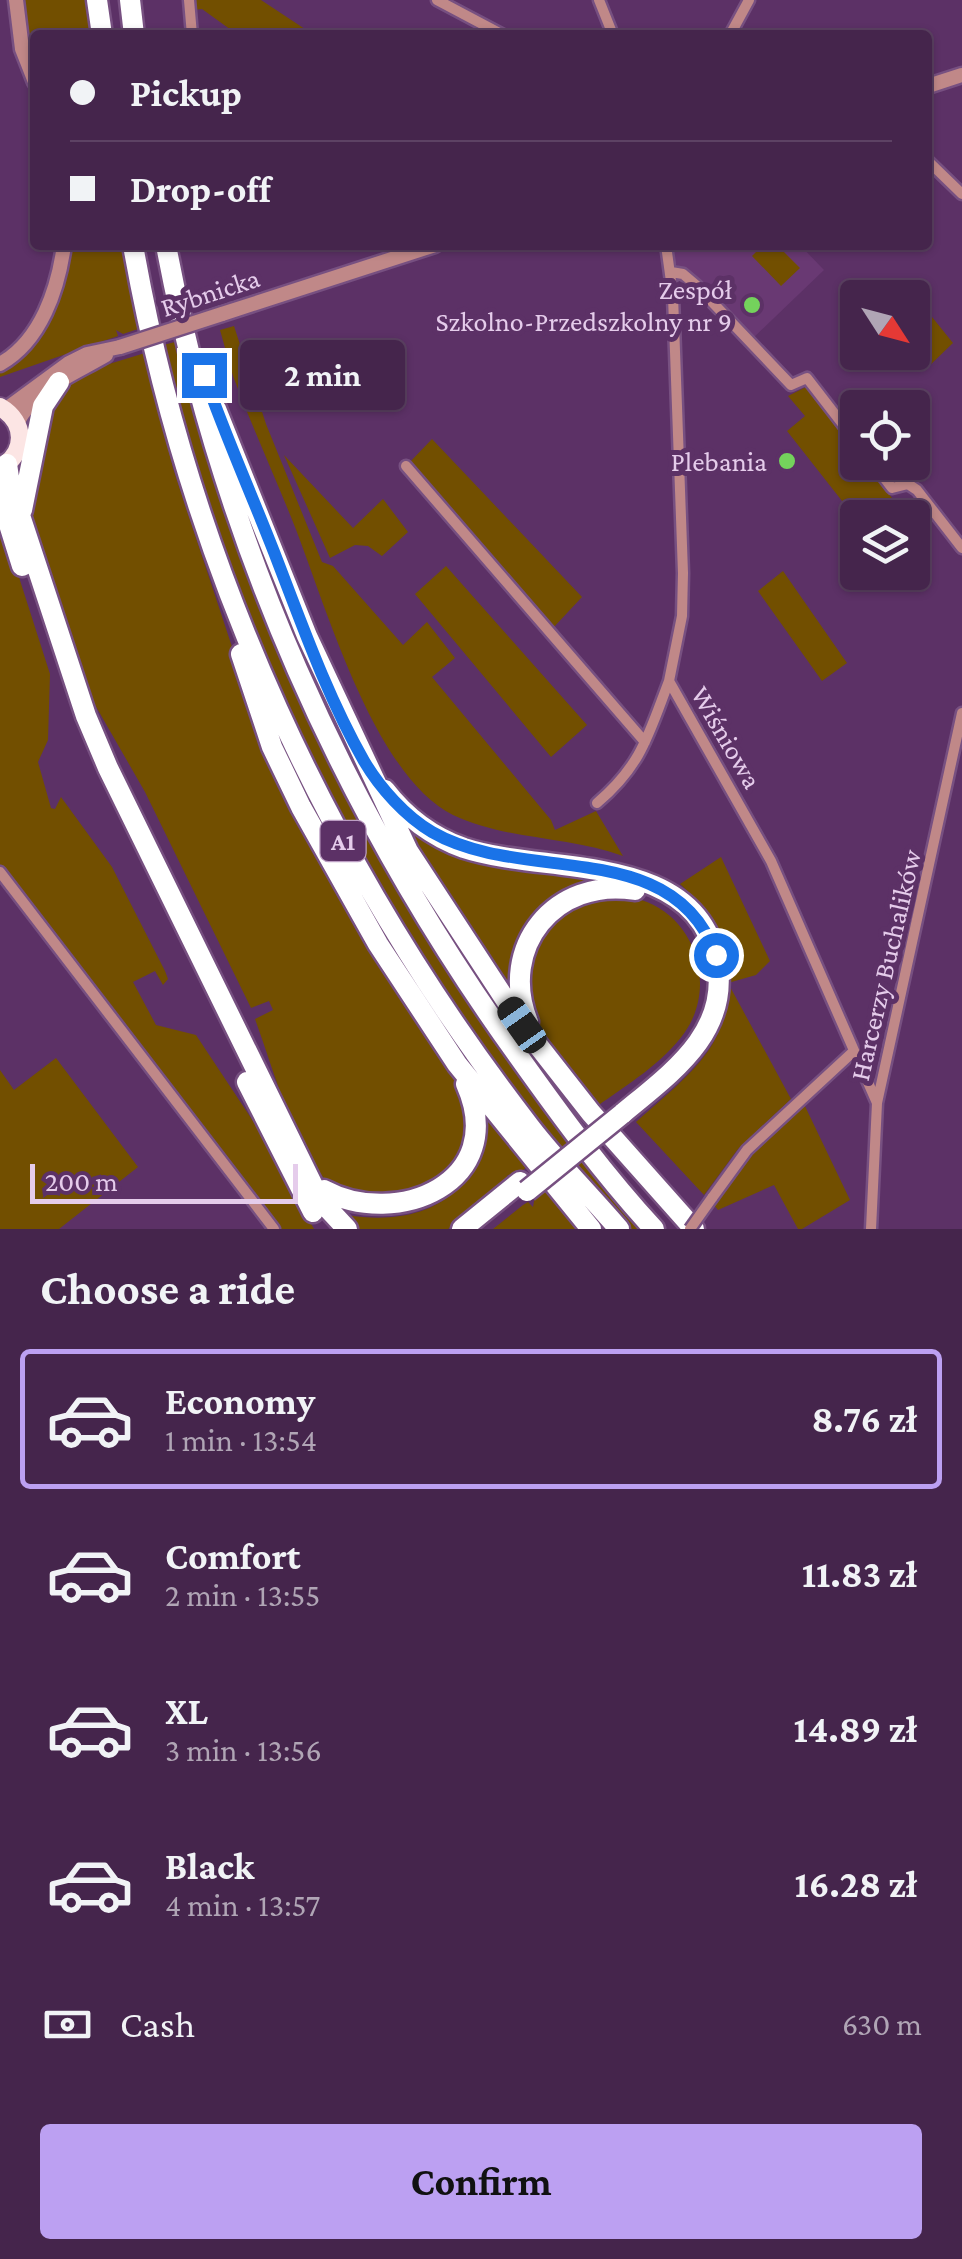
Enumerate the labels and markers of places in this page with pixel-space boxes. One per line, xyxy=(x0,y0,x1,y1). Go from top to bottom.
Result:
place label: Zespół Szkolno-Przedszkolny nr 9 xyxy=(435,274,733,337)
marker: Zespół Szkolno-Przedszkolny nr 9 xyxy=(741,294,763,316)
place label: Plebania xyxy=(671,446,767,477)
marker: Plebania xyxy=(776,450,798,472)

